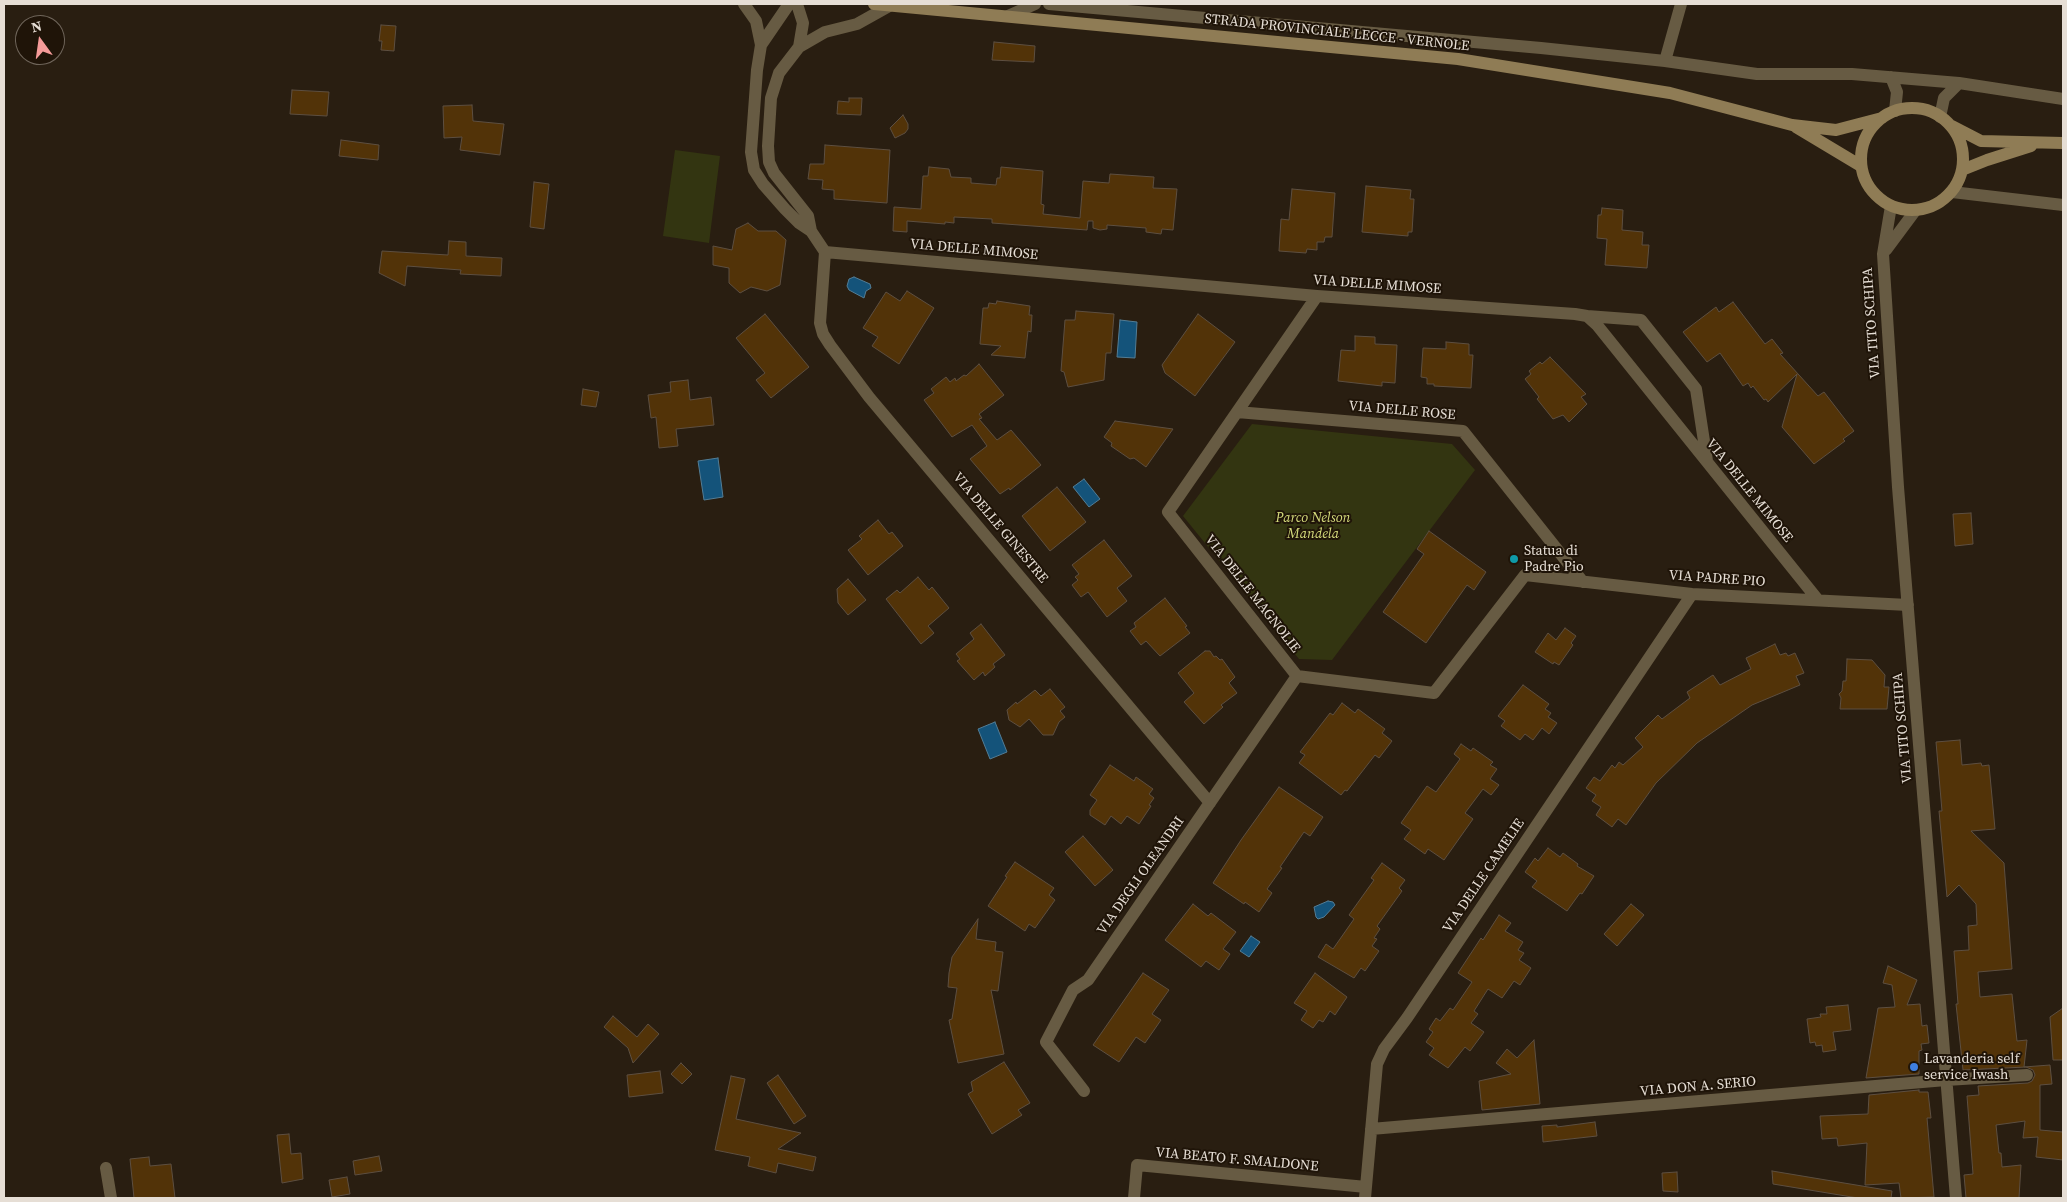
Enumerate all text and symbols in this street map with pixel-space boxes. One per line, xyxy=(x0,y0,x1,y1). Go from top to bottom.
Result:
street label: STRADA PROVINCIALE LECCE - VERNOLE xyxy=(1204,11,1470,55)
north arrow xyxy=(15,15,65,65)
text: N xyxy=(29,15,44,37)
street label: VIA DELLE MIMOSE xyxy=(909,236,1039,264)
street label: VIA TITO SCHIPA xyxy=(1860,267,1884,379)
street label: VIA DELLE MIMOSE xyxy=(1312,272,1442,298)
street label: VIA DELLE ROSE xyxy=(1348,398,1456,424)
street label: VIA DELLE MIMOSE xyxy=(1702,436,1796,546)
street label: VIA DELLE GINESTRE xyxy=(949,469,1051,587)
park label: Parco Nelson Mandela xyxy=(1276,510,1350,542)
street label: VIA DELLE MAGNOLIE xyxy=(1201,532,1303,656)
place label: Statua di Padre Pio xyxy=(1524,543,1584,576)
marker: Statua di Padre Pio xyxy=(1508,553,1520,565)
street label: VIA PADRE PIO xyxy=(1668,567,1766,591)
street label: VIA TITO SCHIPA xyxy=(1890,672,1916,784)
street label: VIA DEGLI OLEANDRI xyxy=(1094,814,1188,938)
street label: VIA DELLE CAMELIE xyxy=(1440,816,1528,936)
place label: Lavanderia self service Iwash xyxy=(1924,1051,2019,1084)
marker: Lavanderia self service Iwash xyxy=(1908,1061,1920,1073)
street label: VIA DON A. SERIO xyxy=(1639,1074,1757,1100)
street label: VIA BEATO F. SMALDONE xyxy=(1155,1145,1319,1175)

